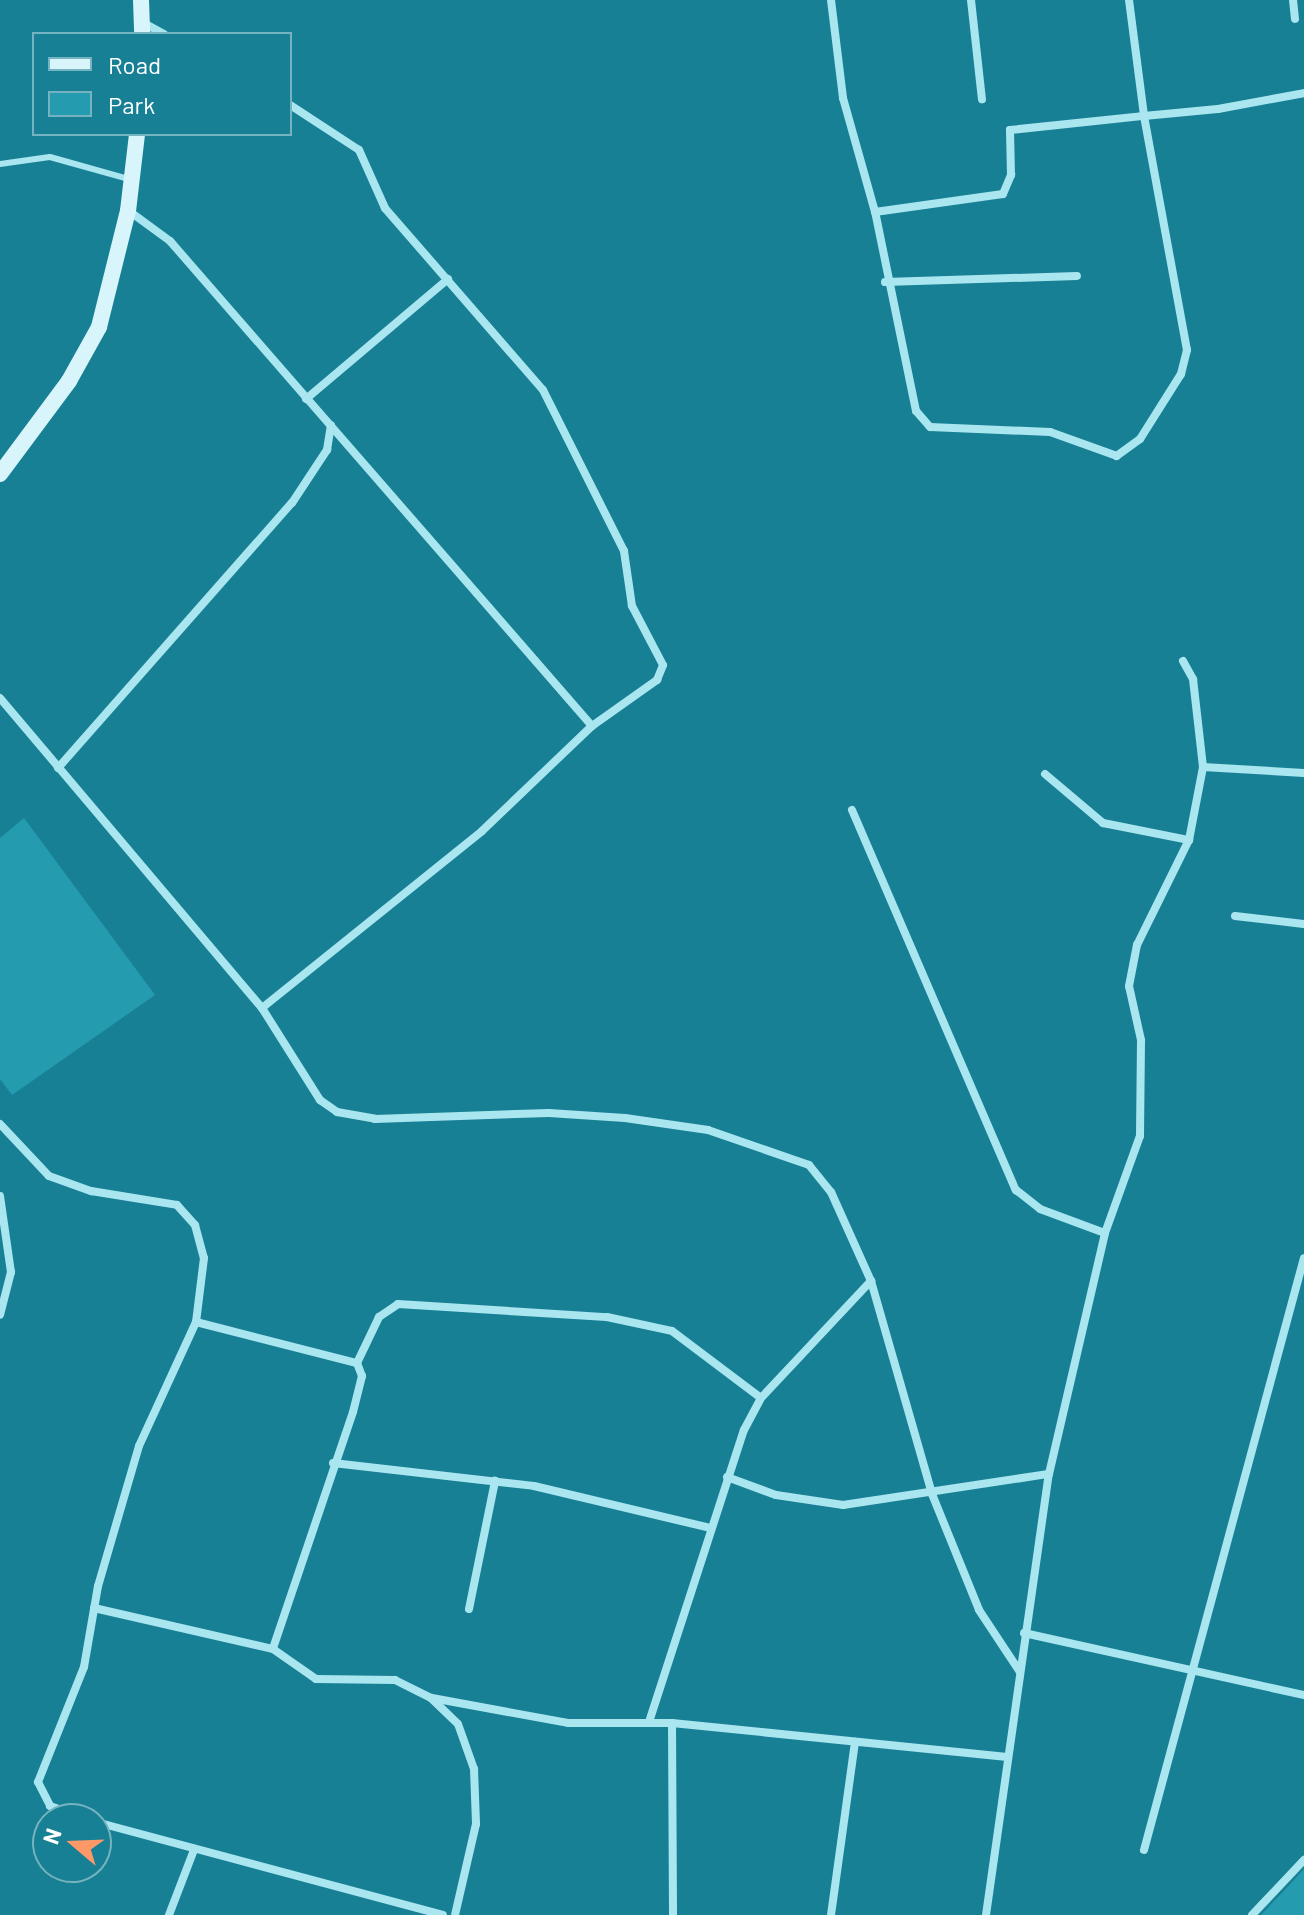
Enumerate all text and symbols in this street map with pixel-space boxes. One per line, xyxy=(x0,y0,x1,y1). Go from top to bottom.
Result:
legend xyxy=(32,32,292,136)
text: Road xyxy=(108,50,161,79)
text: Park xyxy=(108,90,155,119)
north arrow xyxy=(32,1803,112,1883)
text: N xyxy=(37,1825,66,1847)

